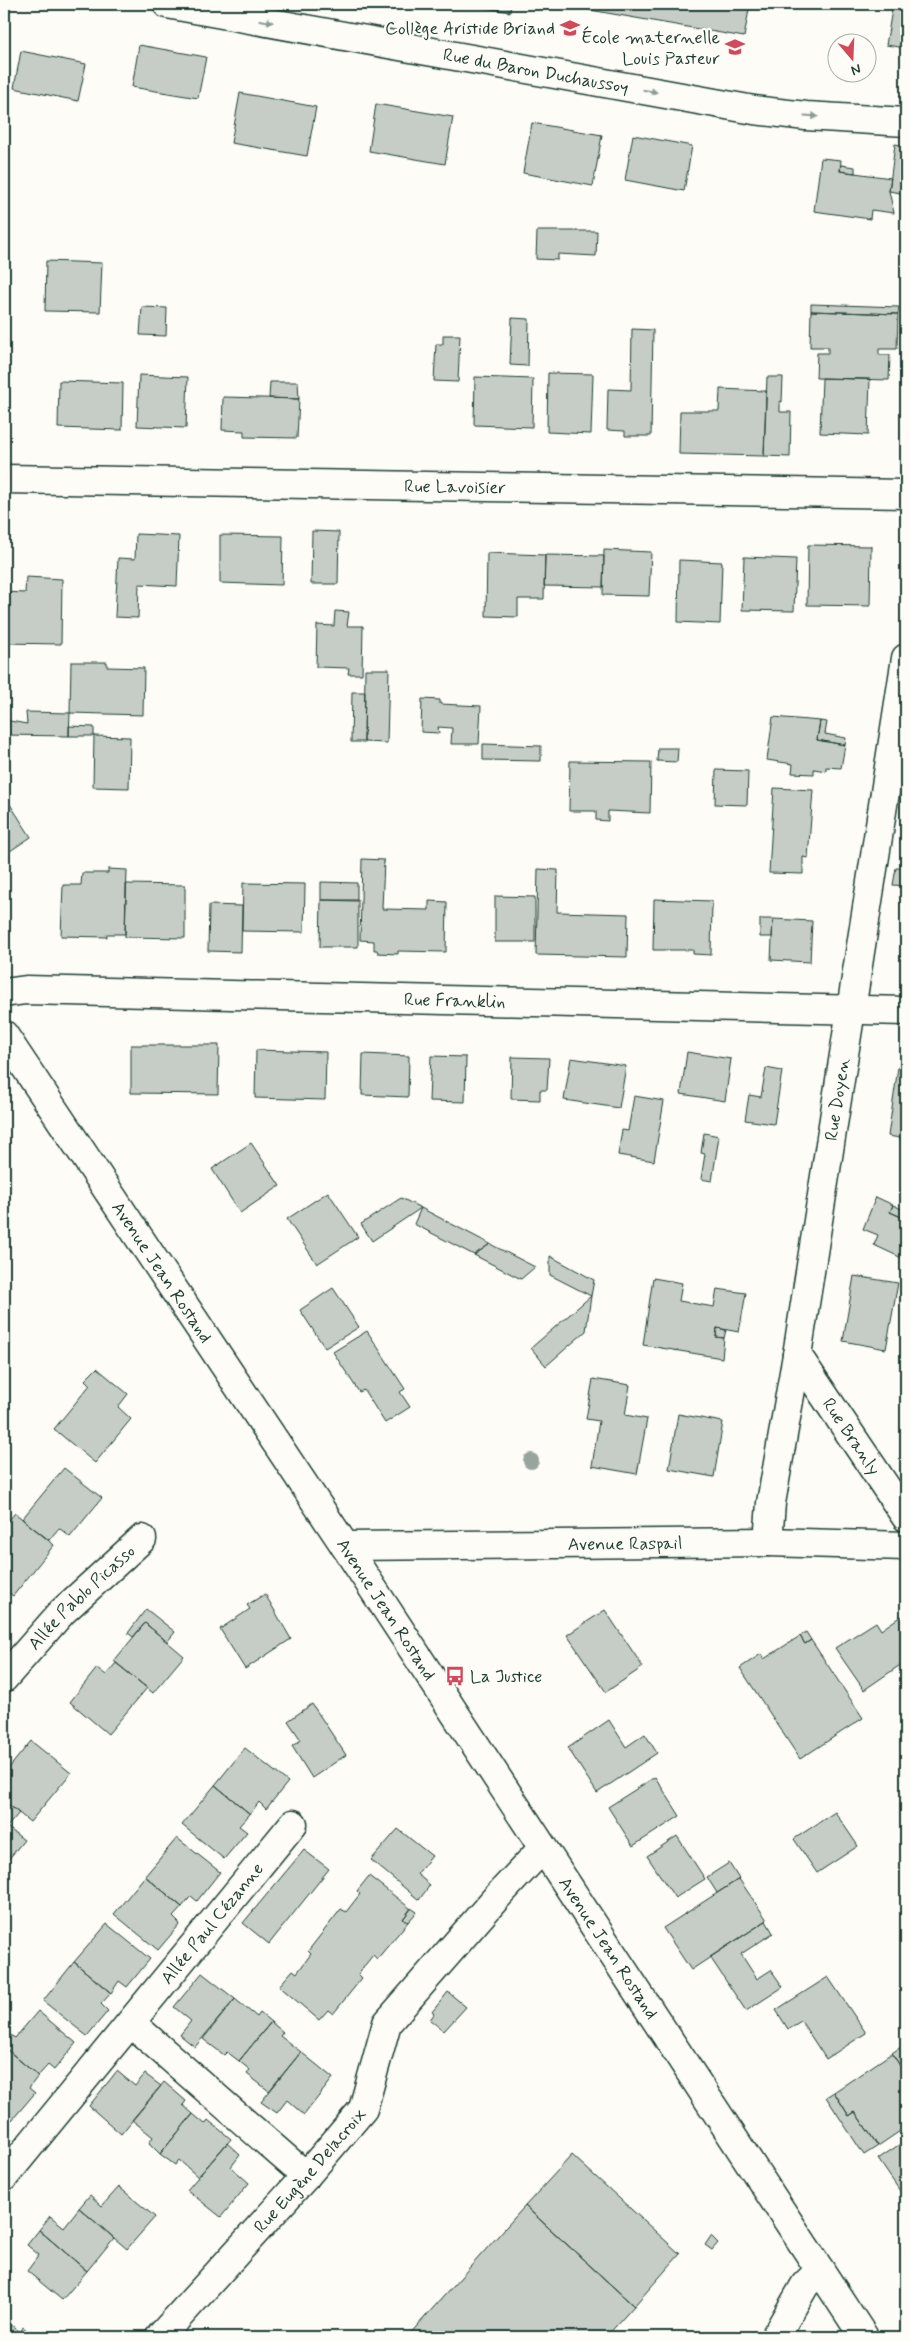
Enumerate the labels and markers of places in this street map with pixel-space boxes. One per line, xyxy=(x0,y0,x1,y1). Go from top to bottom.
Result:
place label: Collège Aristide Briand xyxy=(385,17,555,41)
school or university icon: Collège Aristide Briand xyxy=(559,17,581,39)
place label: École maternelle Louis Pasteur xyxy=(581,26,720,71)
school or university icon: École maternelle Louis Pasteur xyxy=(724,36,746,58)
bus stop icon: La Justice xyxy=(444,1665,466,1687)
place label: La Justice xyxy=(470,1665,542,1689)

